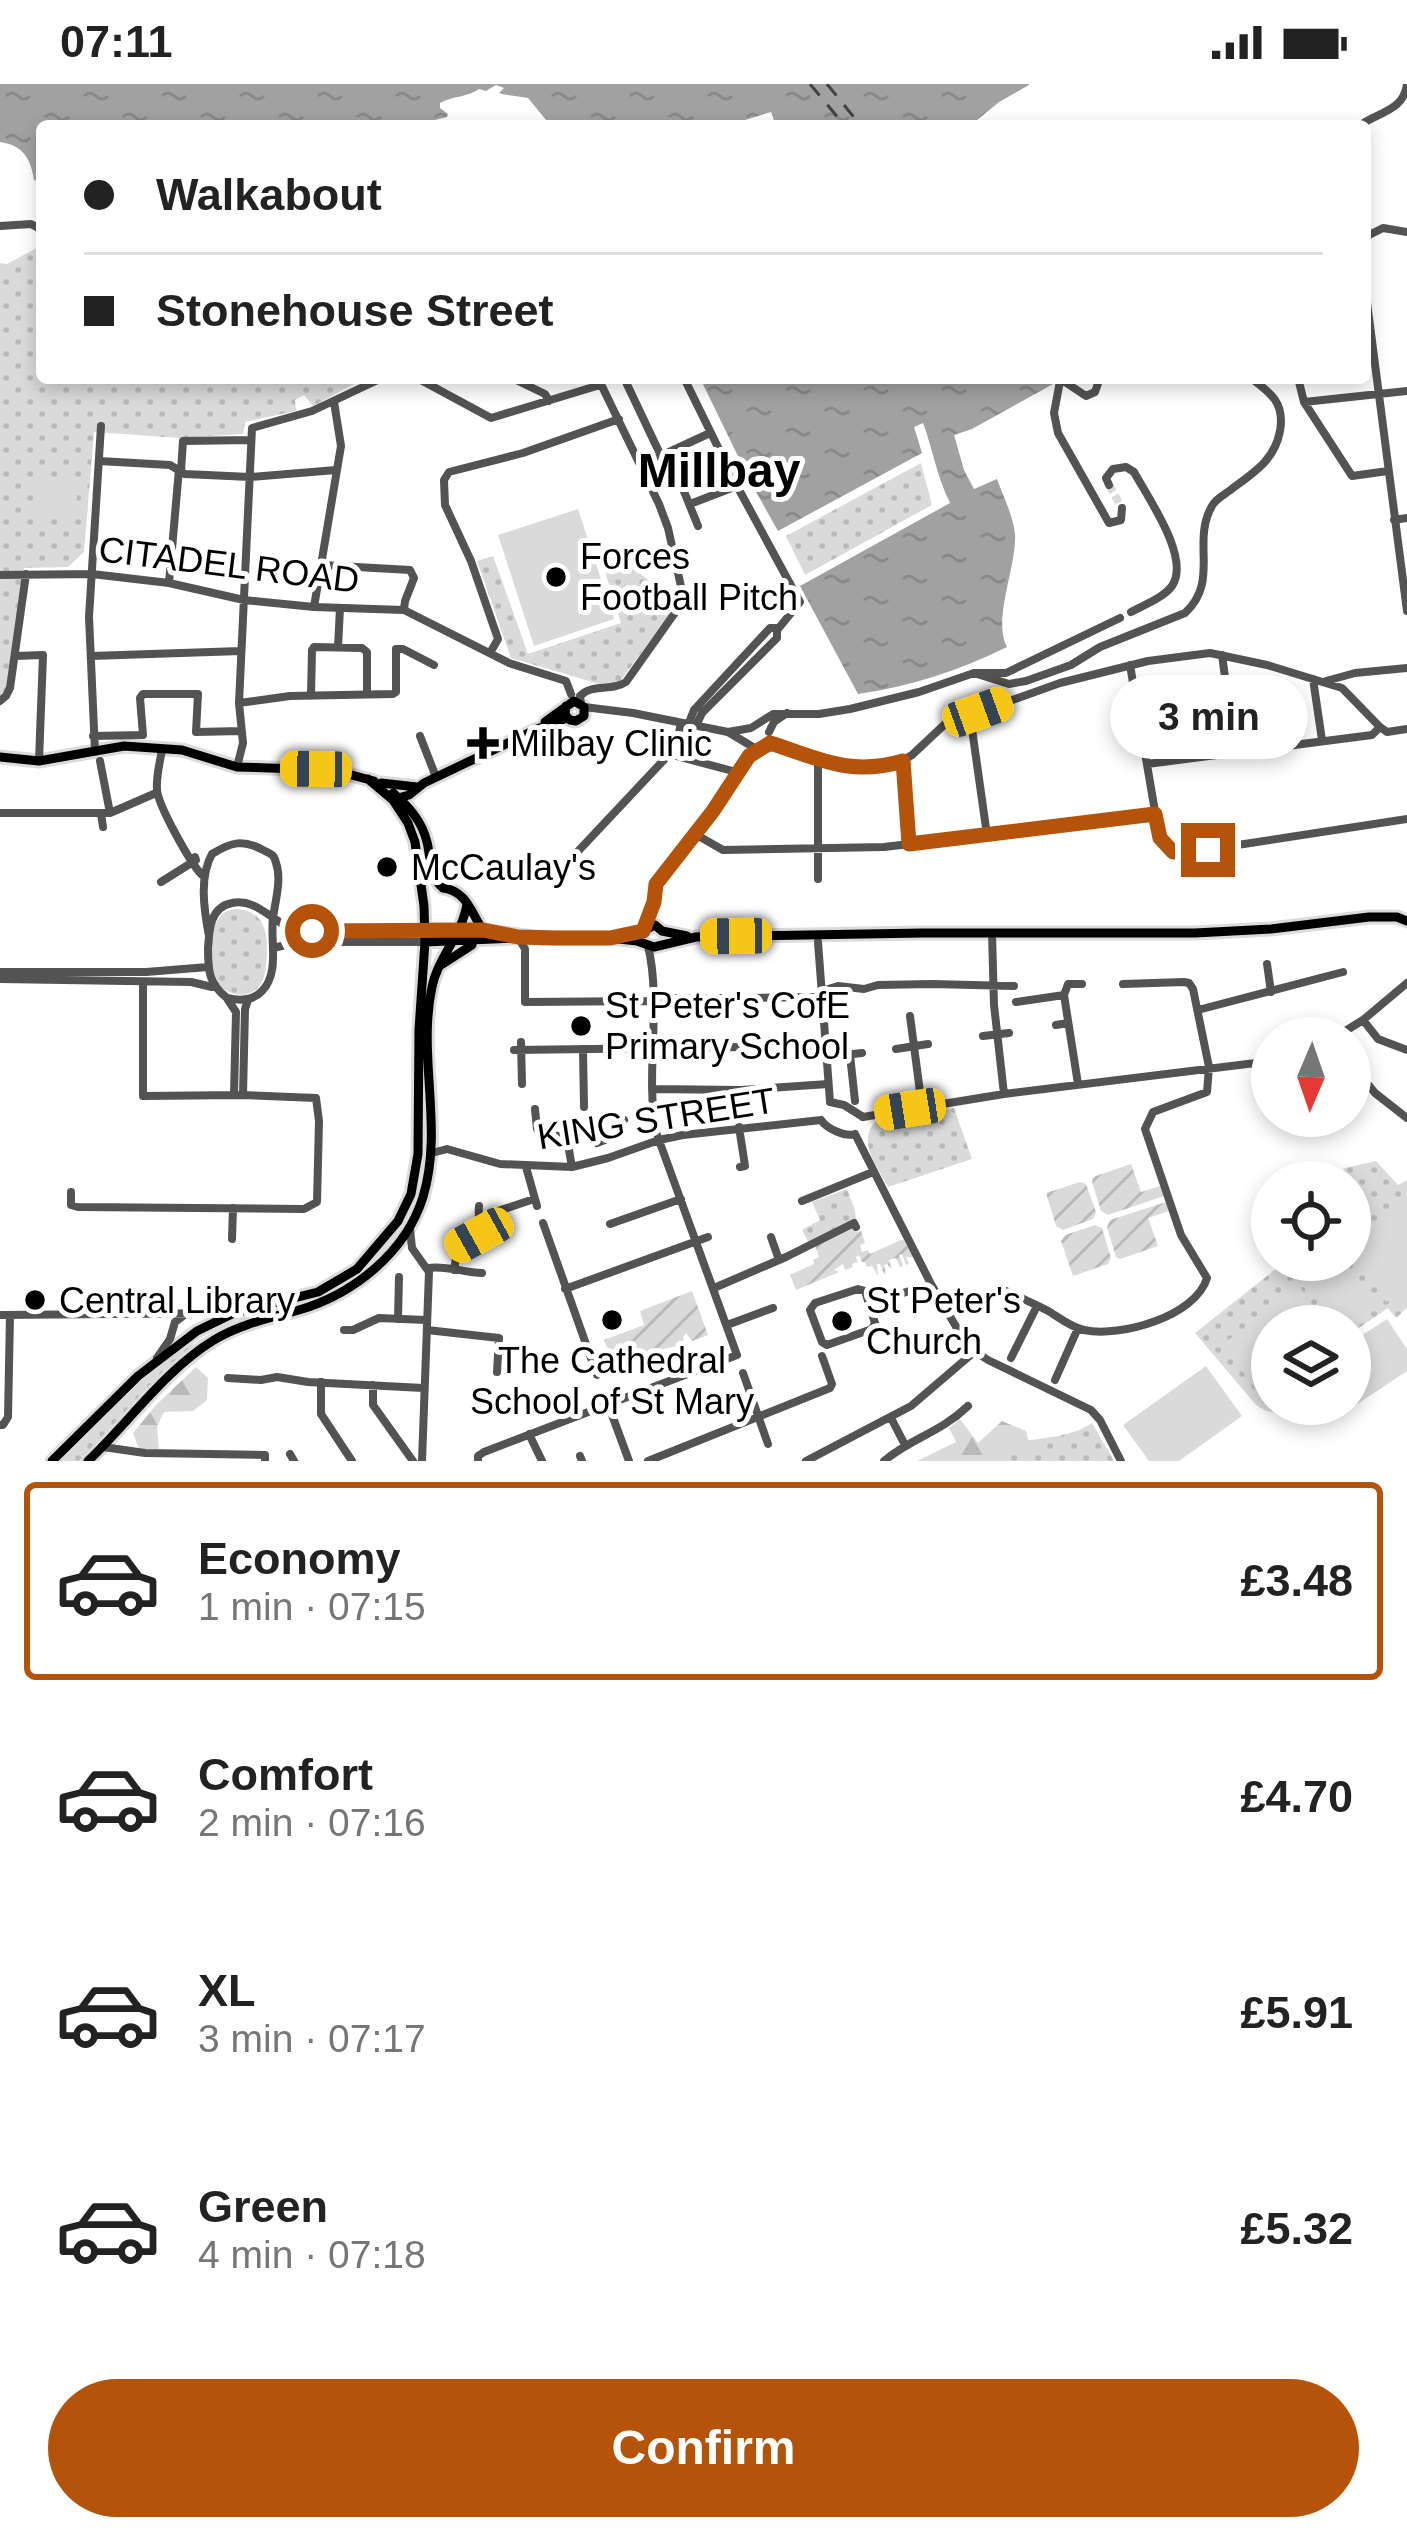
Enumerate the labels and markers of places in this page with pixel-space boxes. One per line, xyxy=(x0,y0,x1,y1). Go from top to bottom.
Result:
place label: Forces Football Pitch xyxy=(580,536,798,618)
marker: Forces Football Pitch xyxy=(543,564,569,590)
place label: Milbay Clinic xyxy=(510,723,712,764)
marker: Milbay Clinic xyxy=(467,727,499,759)
place label: McCaulay's xyxy=(411,847,596,888)
marker: McCaulay's xyxy=(374,854,400,880)
place label: St Peter's CofE Primary School xyxy=(605,985,850,1067)
marker: St Peter's CofE Primary School xyxy=(568,1013,594,1039)
place label: Central Library xyxy=(59,1280,295,1321)
place label: St Peter's Church xyxy=(866,1280,1021,1362)
marker: Central Library xyxy=(22,1287,48,1313)
marker: The Cathedral School of St Mary xyxy=(599,1307,625,1333)
marker: St Peter's Church xyxy=(829,1308,855,1334)
place label: The Cathedral School of St Mary xyxy=(470,1340,754,1422)

